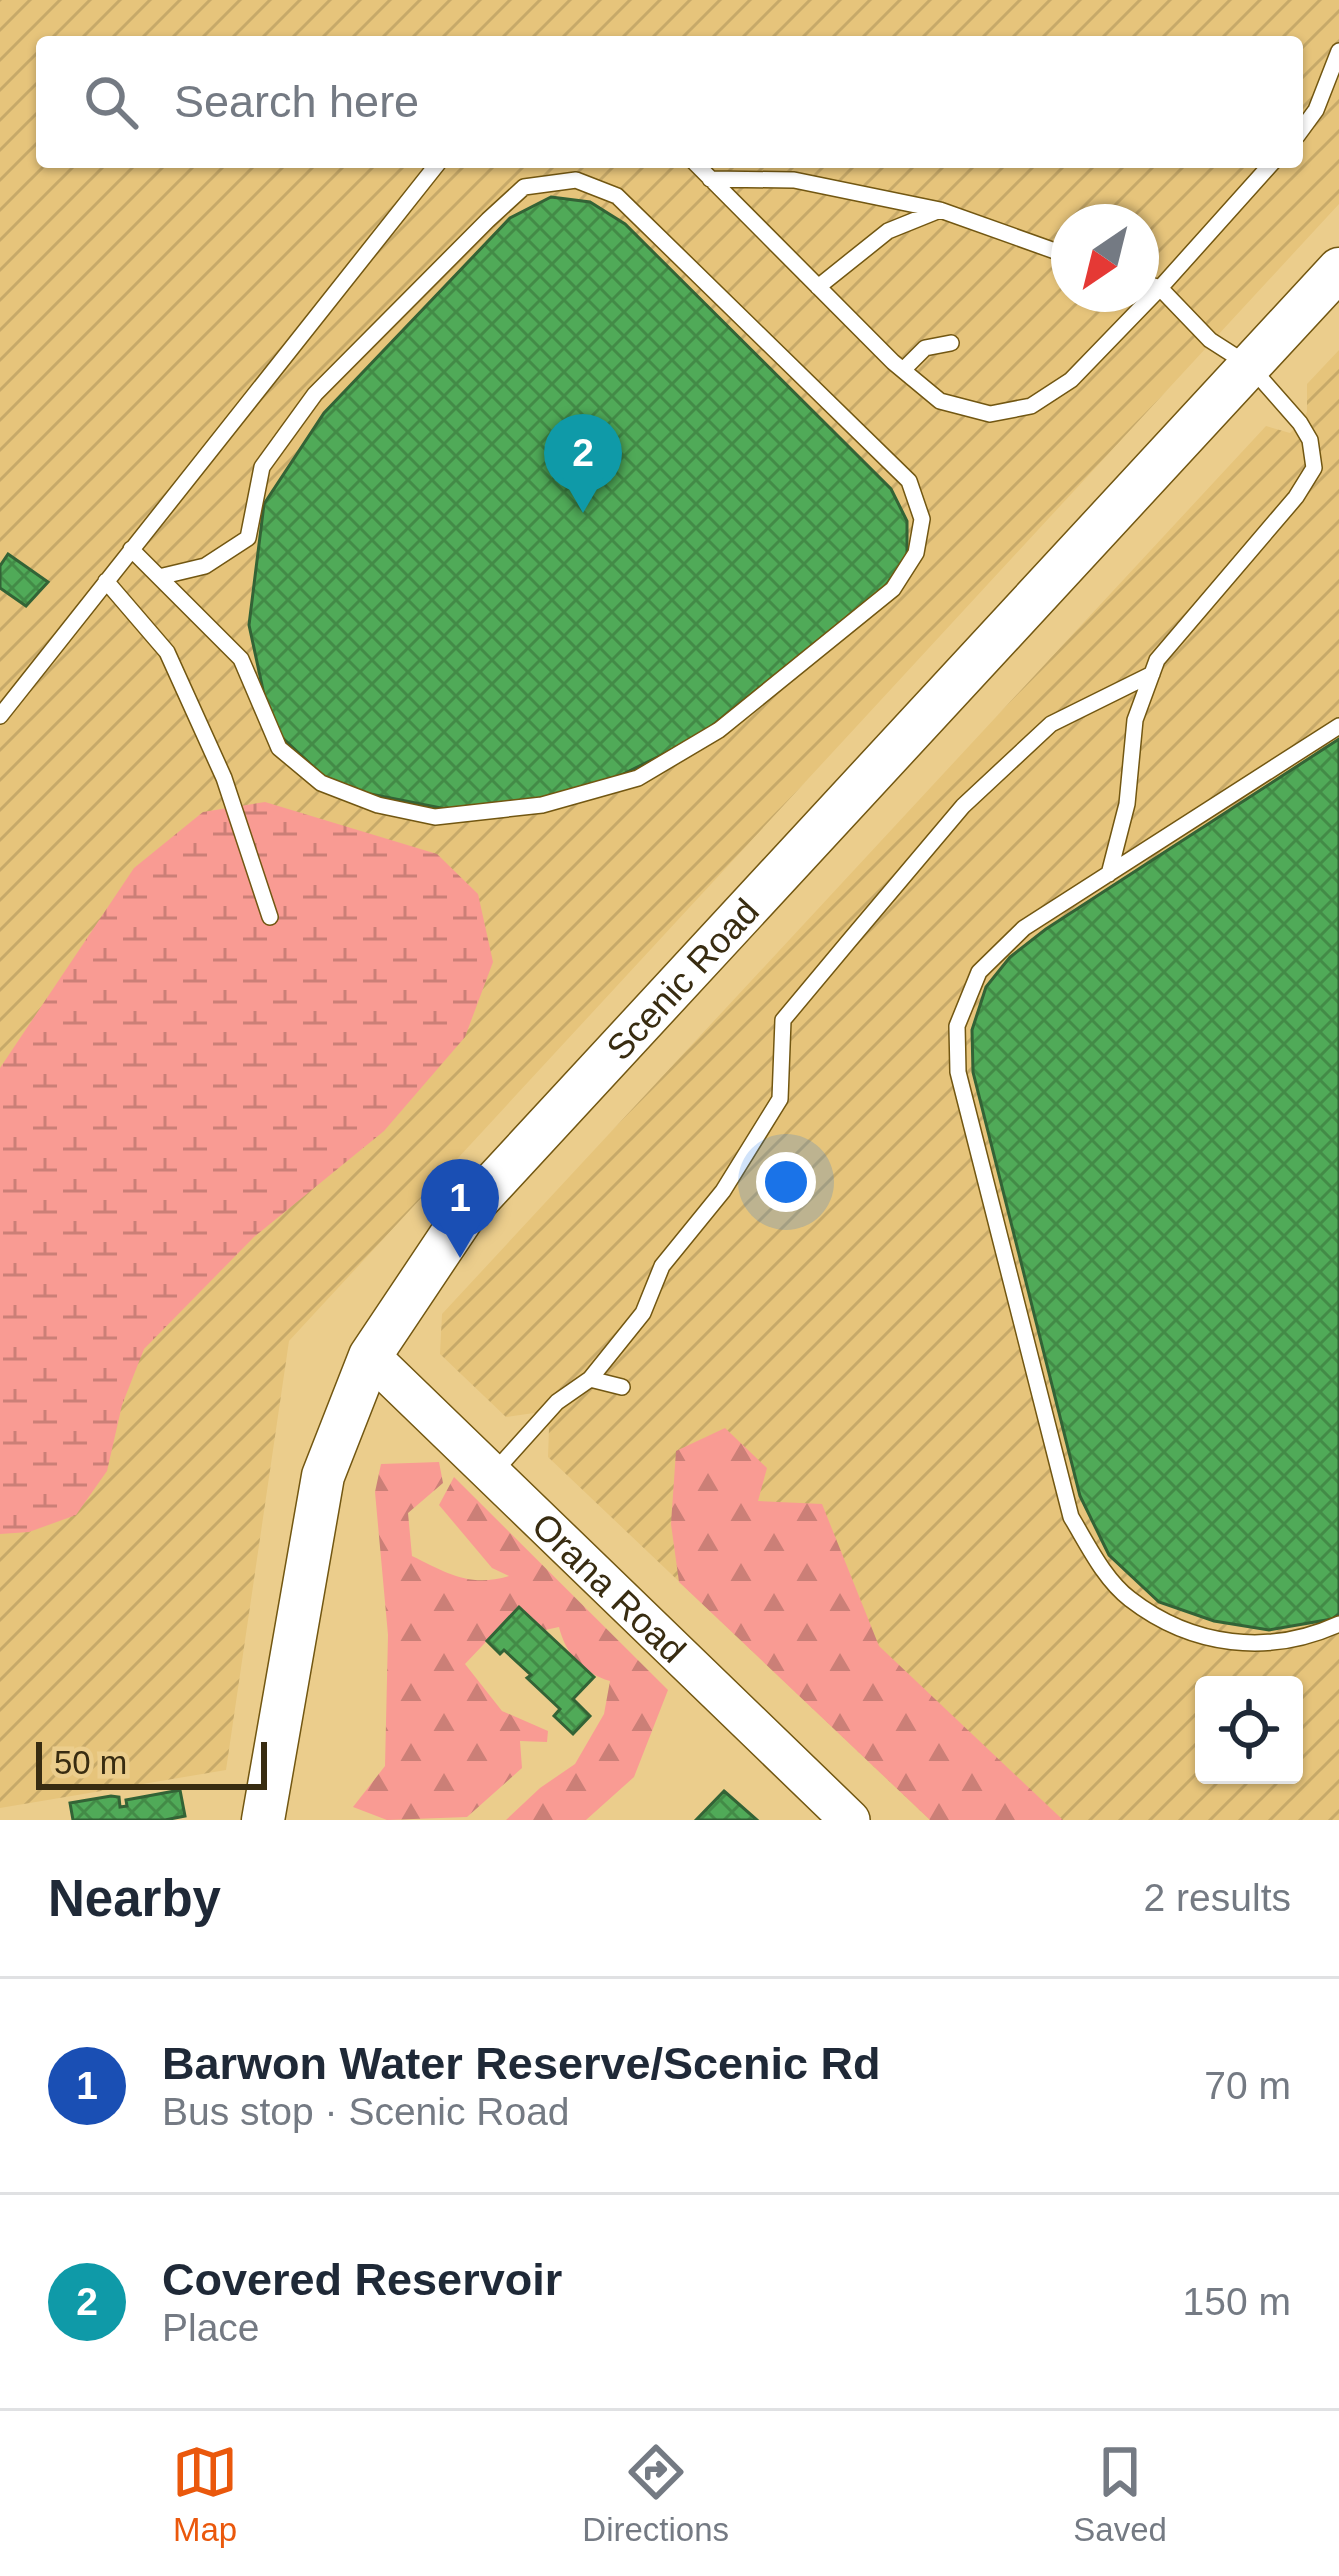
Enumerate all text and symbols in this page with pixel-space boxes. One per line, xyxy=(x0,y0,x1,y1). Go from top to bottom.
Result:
search box xyxy=(36,36,1303,168)
icon: search xyxy=(78,69,144,135)
text: Search here xyxy=(174,76,419,127)
north arrow xyxy=(1051,204,1159,312)
pin: 2 xyxy=(544,414,622,513)
street label: Scenic Road xyxy=(598,890,767,1068)
your location xyxy=(756,1152,816,1212)
pin: 1 xyxy=(421,1159,499,1258)
street label: Orana Road xyxy=(524,1505,694,1671)
map controls xyxy=(1195,1676,1303,1784)
button: locate xyxy=(1195,1676,1303,1784)
scale bar xyxy=(36,1736,267,1789)
text: 50 m xyxy=(54,1744,127,1781)
text: Nearby xyxy=(48,1870,221,1927)
text: 2 results xyxy=(1144,1876,1291,1919)
text: Barwon Water Reserve/Scenic Rd xyxy=(162,2038,881,2089)
text: 1 xyxy=(76,2064,98,2107)
text: 70 m xyxy=(1204,2064,1291,2107)
text: Bus stop · Scenic Road xyxy=(162,2090,570,2133)
text: Covered Reservoir xyxy=(162,2254,562,2305)
text: 2 xyxy=(76,2280,98,2323)
text: 150 m xyxy=(1183,2280,1291,2323)
text: Place xyxy=(162,2306,260,2349)
tab: Map xyxy=(172,2439,238,2549)
tab: Directions xyxy=(582,2439,729,2549)
tab: Saved xyxy=(1073,2439,1167,2549)

